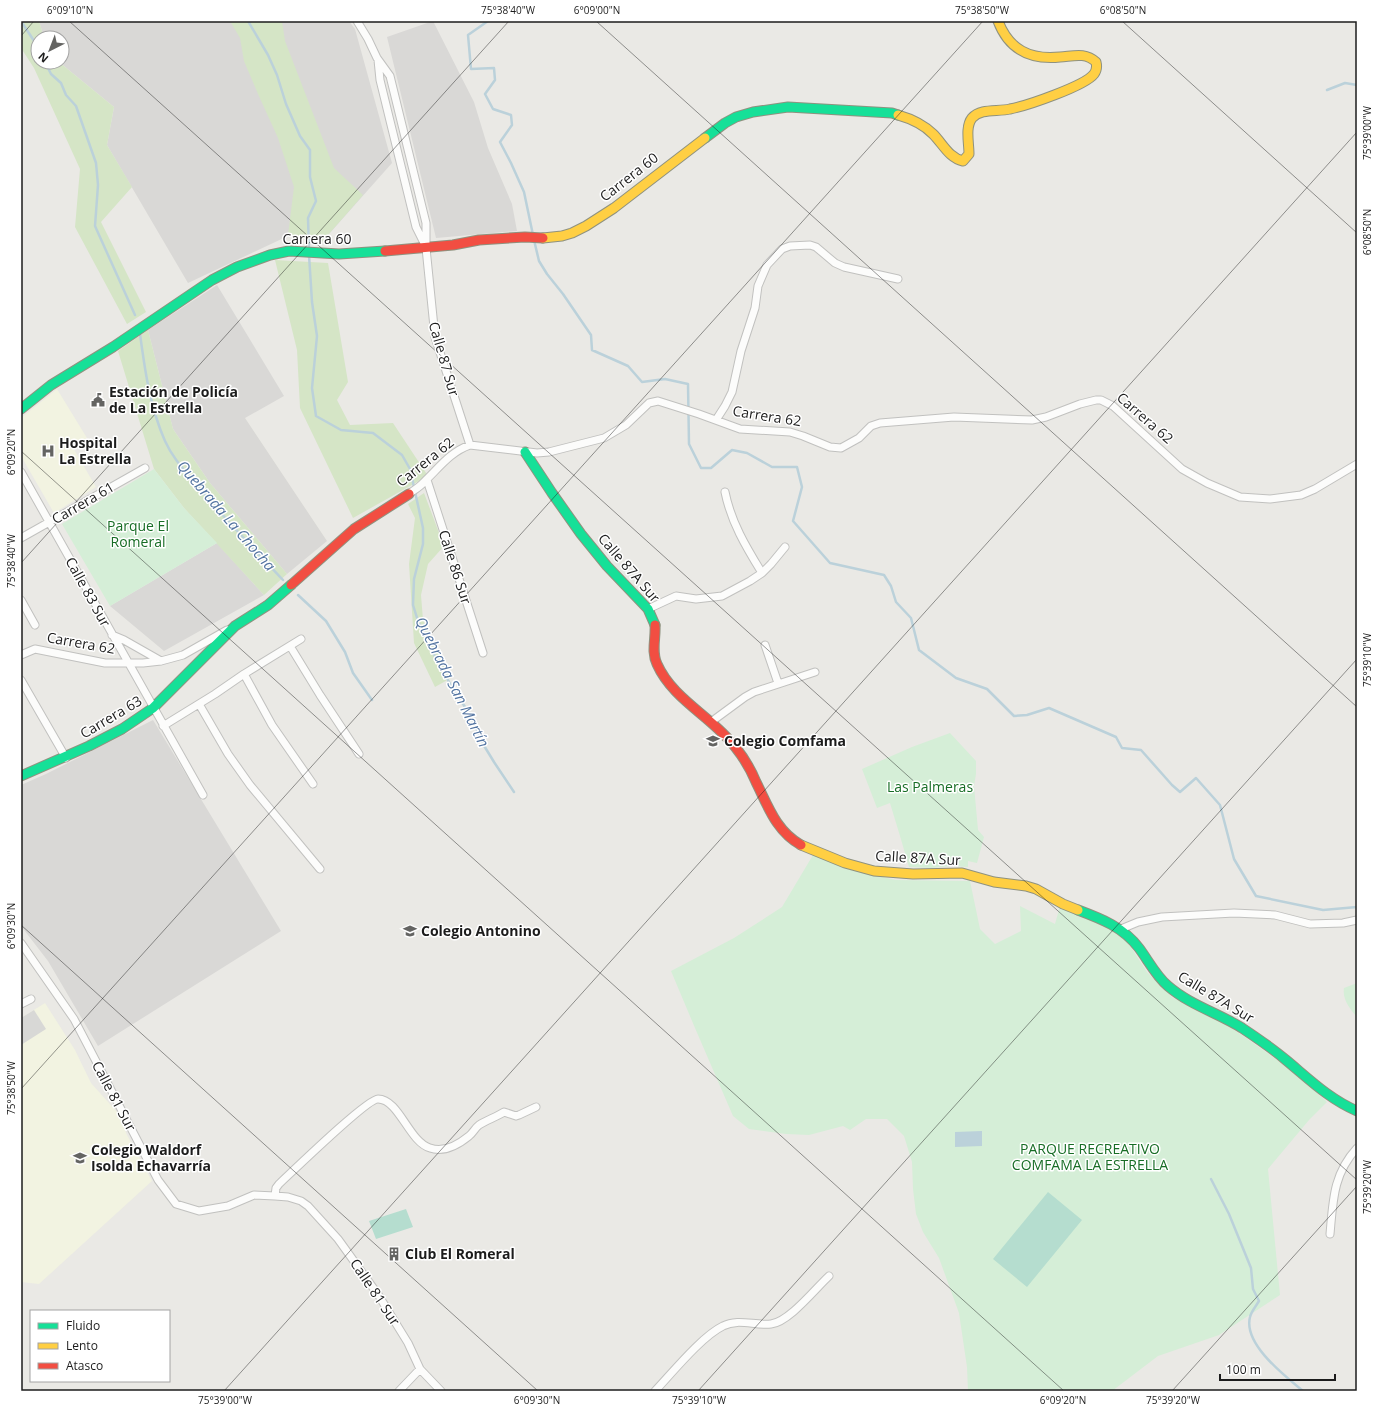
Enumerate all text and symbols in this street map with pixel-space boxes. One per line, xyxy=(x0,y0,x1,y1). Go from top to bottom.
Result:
text: 6°09'10"N xyxy=(47,3,93,17)
text: 75°38'40"W xyxy=(481,3,536,17)
text: 6°09'00"N xyxy=(574,3,620,17)
text: 75°38'50"W xyxy=(955,3,1010,17)
text: 6°08'50"N xyxy=(1100,3,1146,17)
north arrow xyxy=(30,30,70,70)
text: N xyxy=(35,49,51,66)
text: 75°39'00"W xyxy=(1360,105,1374,160)
street label: Carrera 60 xyxy=(596,148,662,205)
text: 6°08'50"N xyxy=(1360,209,1374,255)
street label: Carrera 60 xyxy=(282,229,352,248)
street label: Calle 87 Sur xyxy=(425,319,464,399)
place label: Estación de Policía de La Estrella xyxy=(109,382,238,417)
street label: Carrera 62 xyxy=(1113,388,1178,447)
public building icon: Estación de Policía de La Estrella xyxy=(90,392,106,408)
street label: Carrera 62 xyxy=(731,401,803,430)
text: 6°09'20"N xyxy=(4,429,18,475)
street label: Carrera 62 xyxy=(392,432,457,491)
place label: Hospital La Estrella xyxy=(59,433,132,468)
hospital icon: Hospital La Estrella xyxy=(40,443,56,459)
water label: Quebrada La Chocha xyxy=(173,456,281,575)
street label: Carrera 61 xyxy=(48,477,117,528)
park label: Parque El Romeral xyxy=(107,516,169,551)
street label: Calle 86 Sur xyxy=(435,527,476,607)
street label: Calle 87A Sur xyxy=(594,529,665,606)
text: 75°38'40"W xyxy=(4,533,18,588)
street label: Calle 83 Sur xyxy=(62,554,115,630)
water label: Quebrada San Martín xyxy=(411,613,494,750)
street label: Carrera 62 xyxy=(45,627,117,658)
text: 75°39'10"W xyxy=(1360,632,1374,687)
street label: Carrera 63 xyxy=(76,691,145,742)
place label: Colegio Comfama xyxy=(724,731,846,750)
school or university icon: Colegio Comfama xyxy=(705,733,721,749)
park label: Las Palmeras xyxy=(887,777,973,796)
street label: Calle 87A Sur xyxy=(875,846,962,869)
text: 6°09'30"N xyxy=(4,903,18,949)
place label: Colegio Antonino xyxy=(421,921,541,940)
school or university icon: Colegio Antonino xyxy=(402,923,418,939)
street label: Calle 87A Sur xyxy=(1175,966,1258,1027)
street label: Calle 81 Sur xyxy=(88,1057,141,1134)
text: 75°38'50"W xyxy=(4,1060,18,1115)
park label: PARQUE RECREATIVO COMFAMA LA ESTRELLA xyxy=(1012,1139,1168,1174)
place label: Colegio Waldorf Isolda Echavarría xyxy=(91,1140,211,1175)
school or university icon: Colegio Waldorf Isolda Echavarría xyxy=(72,1150,88,1166)
text: 75°39'20"W xyxy=(1360,1159,1374,1214)
place label: Club El Romeral xyxy=(405,1244,515,1263)
building icon: Club El Romeral xyxy=(386,1246,402,1262)
street label: Calle 81 Sur xyxy=(346,1255,405,1329)
legend xyxy=(30,1310,170,1382)
text: Fluido xyxy=(66,1317,100,1334)
text: Lento xyxy=(66,1337,98,1354)
scale bar xyxy=(1220,1356,1335,1382)
text: Atasco xyxy=(66,1357,103,1374)
text: 100 m xyxy=(1226,1361,1261,1378)
text: 75°39'00"W xyxy=(198,1393,253,1407)
text: 6°09'30"N xyxy=(514,1393,560,1407)
text: 75°39'10"W xyxy=(672,1393,727,1407)
text: 6°09'20"N xyxy=(1040,1393,1086,1407)
text: 75°39'20"W xyxy=(1146,1393,1201,1407)

